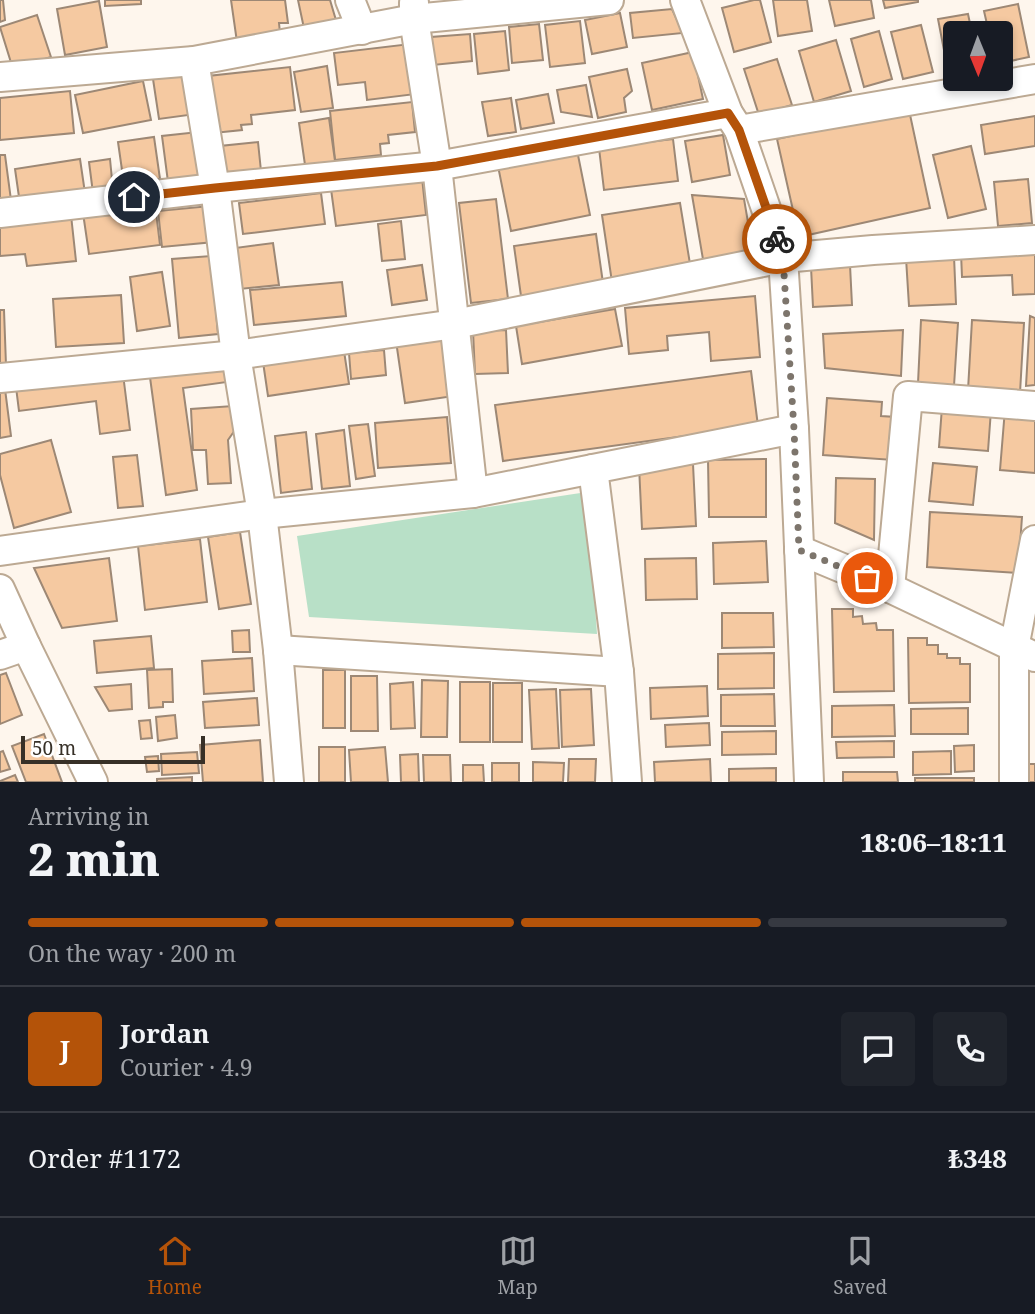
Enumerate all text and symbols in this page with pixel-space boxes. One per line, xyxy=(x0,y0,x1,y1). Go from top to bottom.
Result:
north arrow xyxy=(943,21,1013,91)
map controls xyxy=(943,21,1013,91)
pin xyxy=(104,167,164,227)
icon: home xyxy=(115,178,153,216)
courier xyxy=(742,204,812,274)
icon: bike xyxy=(758,220,796,258)
pin xyxy=(837,548,897,608)
icon: bag xyxy=(848,559,886,597)
scale bar xyxy=(21,733,205,765)
text: 50 m xyxy=(32,735,76,761)
text: Arriving in xyxy=(28,800,149,832)
text: 18:06–18:11 xyxy=(860,824,1007,860)
text: 2 min xyxy=(28,827,160,889)
text: On the way · 200 m xyxy=(28,937,236,969)
button: chat xyxy=(841,1012,915,1086)
button: phone xyxy=(933,1012,1007,1086)
text: Jordan xyxy=(120,1015,210,1051)
text: J xyxy=(60,1031,70,1067)
text: Courier · 4.9 xyxy=(120,1051,253,1083)
text: Order #1172 xyxy=(28,1140,181,1176)
text: ₺348 xyxy=(948,1140,1007,1176)
tab: Home xyxy=(148,1232,202,1300)
tab: Map xyxy=(498,1232,538,1300)
tab: Saved xyxy=(833,1232,887,1300)

